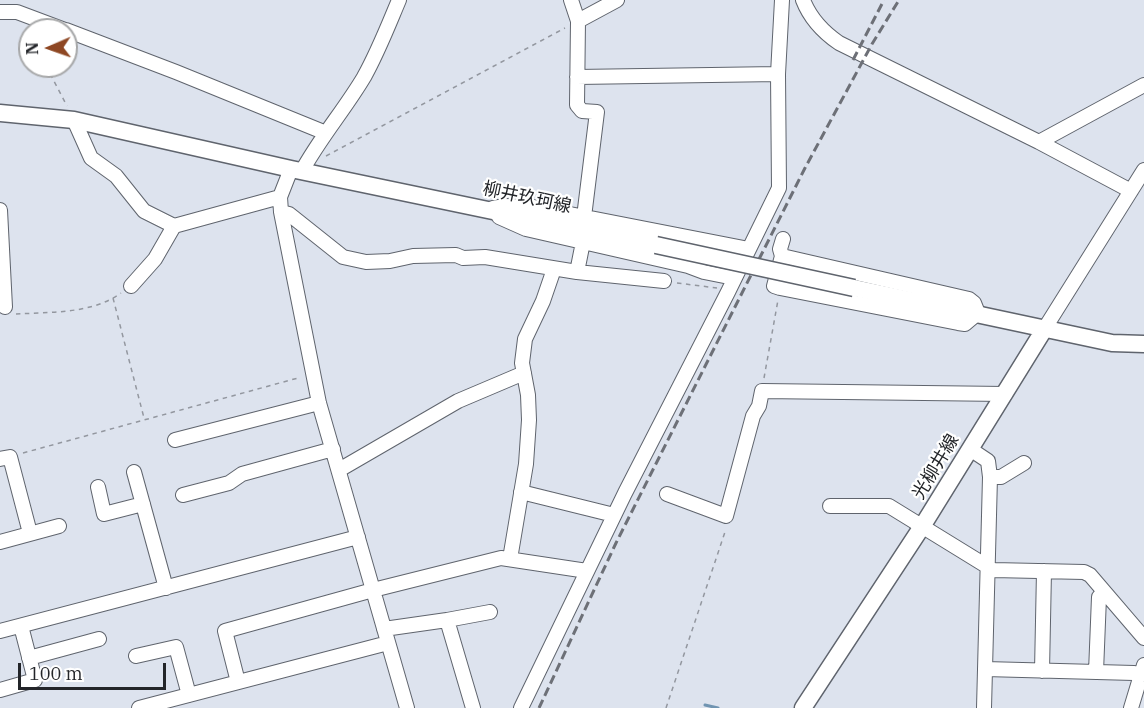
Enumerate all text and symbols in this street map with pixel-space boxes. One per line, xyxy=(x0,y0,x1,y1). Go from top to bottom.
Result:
north arrow xyxy=(18,18,78,78)
text: N xyxy=(22,42,42,55)
street label: 柳井玖珂線 xyxy=(481,178,573,218)
street label: 光柳井線 xyxy=(908,431,964,503)
scale bar xyxy=(21,651,170,689)
text: 100 m xyxy=(29,662,83,685)

